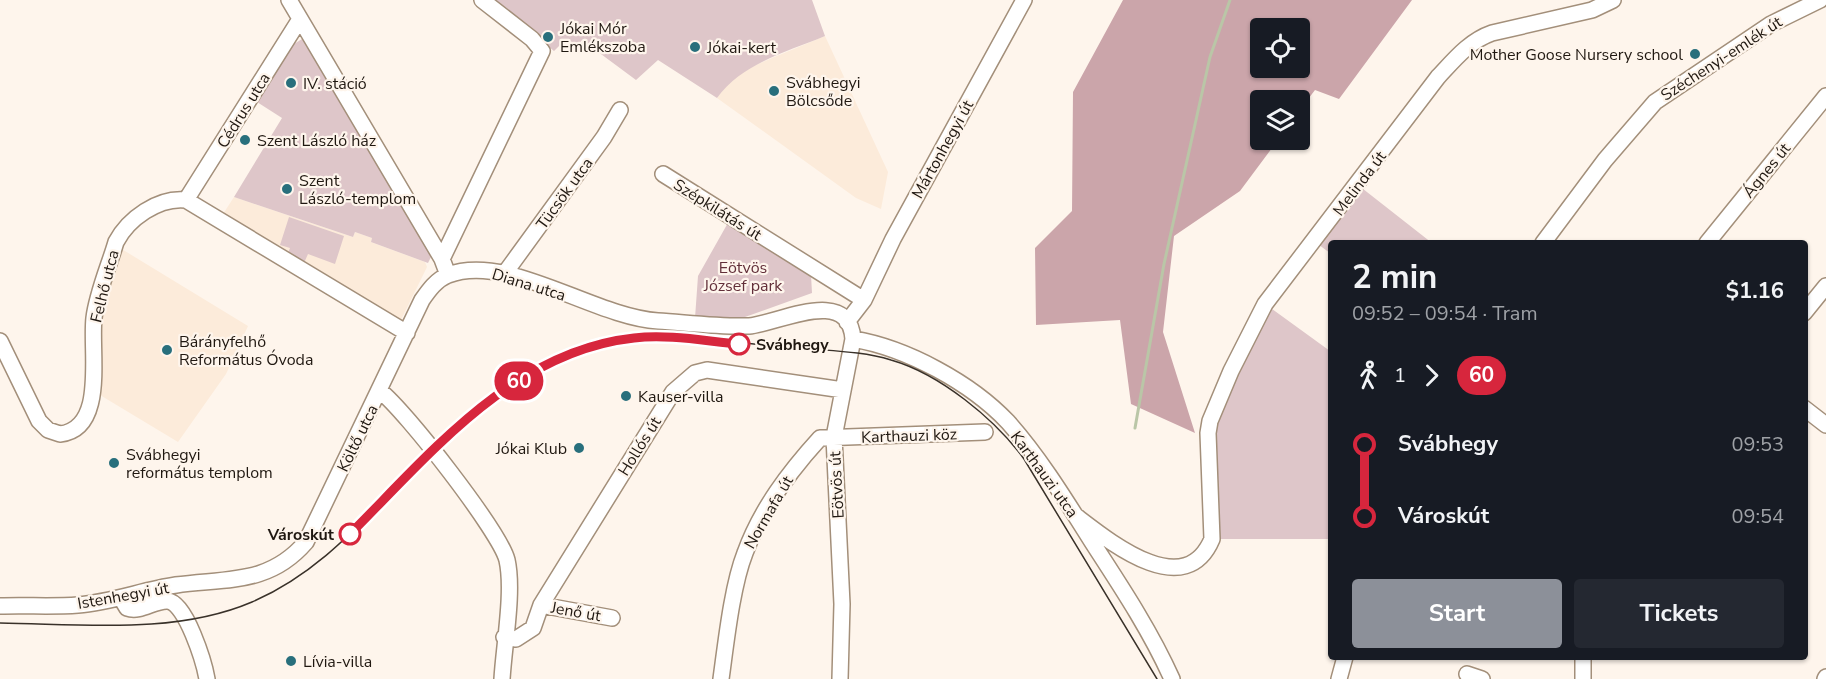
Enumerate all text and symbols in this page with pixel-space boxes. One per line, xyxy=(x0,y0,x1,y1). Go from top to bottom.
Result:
street label: Széchenyi-emlék út xyxy=(1657,11,1787,106)
place label: Jókai Mór Emlékszoba xyxy=(559,18,646,58)
map controls xyxy=(1250,18,1310,150)
button: locate xyxy=(1250,18,1310,78)
marker: Jókai Mór Emlékszoba xyxy=(541,30,555,44)
place label: Jókai-kert xyxy=(706,37,776,59)
marker: Jókai-kert xyxy=(688,40,702,54)
place label: Mother Goose Nursery school xyxy=(1470,44,1683,66)
marker: Mother Goose Nursery school xyxy=(1688,47,1702,61)
street label: Cédrus utca xyxy=(212,69,276,152)
place label: Svábhegyi Bölcsőde xyxy=(786,72,861,112)
place label: IV. stáció xyxy=(303,73,367,95)
marker: IV. stáció xyxy=(284,76,298,90)
marker: Svábhegyi Bölcsőde xyxy=(767,84,781,98)
button: layers xyxy=(1250,90,1310,150)
street label: Mártonhegyi út xyxy=(907,96,979,203)
place label: Szent László ház xyxy=(257,130,376,152)
marker: Szent László ház xyxy=(238,133,252,147)
street label: Ágnes út xyxy=(1738,138,1796,203)
street label: Melinda út xyxy=(1328,146,1392,221)
street label: Tücsök utca xyxy=(531,153,598,234)
place label: Szent László-templom xyxy=(299,170,416,210)
street label: Szépkilátás út xyxy=(669,174,766,246)
marker: Szent László-templom xyxy=(280,182,294,196)
street label: Felhő utca xyxy=(85,248,125,325)
text: 2 min xyxy=(1352,255,1437,300)
park label: Eötvös József park xyxy=(703,257,783,297)
street label: Diana utca xyxy=(489,263,568,307)
text: $1.16 xyxy=(1726,276,1784,306)
text: 09:52 – 09:54 · Tram xyxy=(1352,300,1538,327)
place label: Bárányfelhő Református Óvoda xyxy=(179,331,313,371)
marker: Svábhegy xyxy=(728,333,750,355)
place label: Svábhegy xyxy=(756,334,829,356)
marker: Bárányfelhő Református Óvoda xyxy=(160,343,174,357)
icon: walk xyxy=(1352,359,1385,392)
icon: forward xyxy=(1415,359,1448,392)
text: 60 xyxy=(1469,361,1494,389)
line badge: 60 xyxy=(492,362,546,400)
text: 1 xyxy=(1394,362,1406,389)
text: 60 xyxy=(506,367,532,395)
place label: Kauser-villa xyxy=(638,386,723,408)
marker: Kauser-villa xyxy=(619,389,633,403)
street label: Költő utca xyxy=(332,401,384,476)
street label: Hollós út xyxy=(613,412,667,480)
street label: Karthauzi köz xyxy=(861,423,957,449)
street label: Karthauzi utca xyxy=(1005,427,1083,522)
text: Svábhegy xyxy=(1398,429,1498,459)
text: 09:53 xyxy=(1731,431,1784,458)
place label: Jókai Klub xyxy=(495,438,567,460)
marker: Jókai Klub xyxy=(572,441,586,455)
place label: Svábhegyi református templom xyxy=(126,444,273,484)
street label: Eötvös út xyxy=(824,450,850,519)
marker: Svábhegyi református templom xyxy=(107,456,121,470)
street label: Normafa út xyxy=(739,472,799,553)
text: Városkút xyxy=(1398,501,1489,531)
text: 09:54 xyxy=(1731,503,1784,530)
marker: Városkút xyxy=(339,523,361,545)
place label: Városkút xyxy=(267,524,335,546)
street label: Istenhegyi út xyxy=(76,577,171,615)
button: Start xyxy=(1352,579,1562,648)
button: Tickets xyxy=(1574,579,1784,648)
street label: Jenő út xyxy=(548,597,603,627)
place label: Lívia-villa xyxy=(303,651,372,673)
marker: Lívia-villa xyxy=(284,654,298,668)

